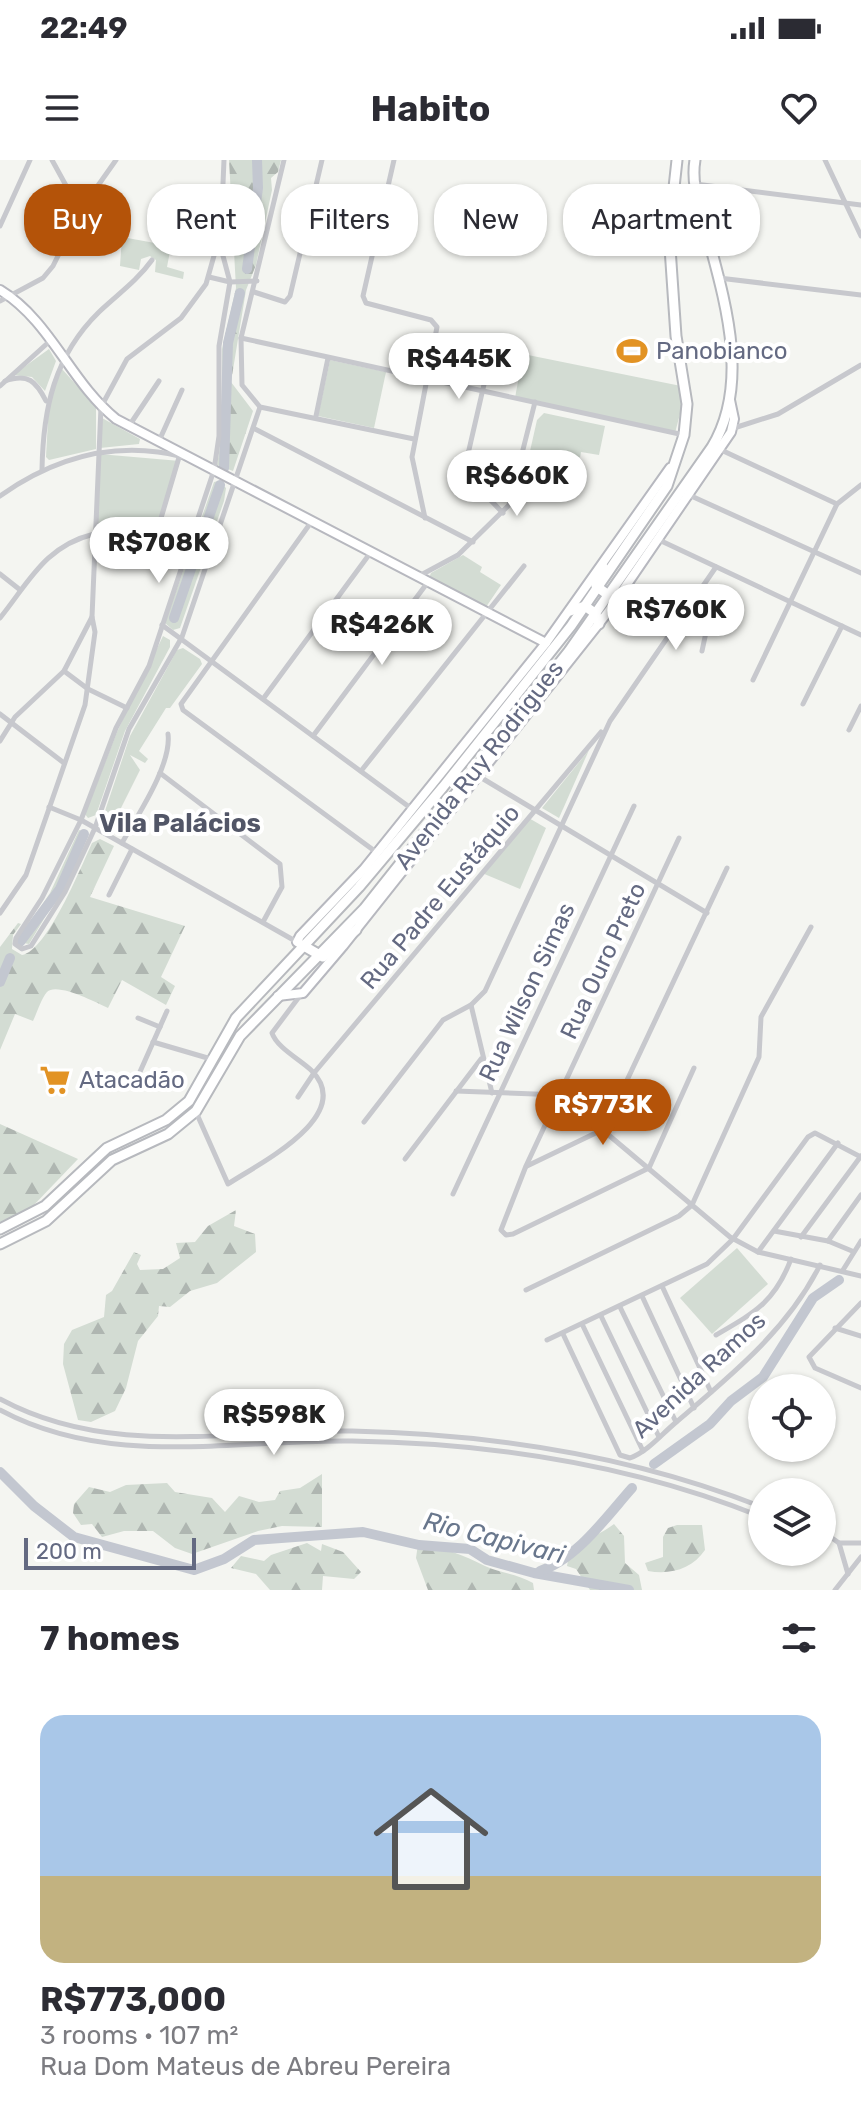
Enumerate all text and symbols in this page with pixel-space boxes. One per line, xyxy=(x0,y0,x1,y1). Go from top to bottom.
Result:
text: 22:49 xyxy=(40,10,127,46)
icon: menu xyxy=(40,86,84,130)
icon: heart xyxy=(777,86,821,130)
text: Habito xyxy=(371,87,490,130)
chip: Buy xyxy=(24,184,131,256)
chip: Rent xyxy=(147,184,265,256)
chip: Filters xyxy=(281,184,418,256)
chip: New xyxy=(434,184,547,256)
chip: Apartment xyxy=(563,184,760,256)
pin: R$445K xyxy=(394,333,524,401)
sports icon: Panobianco xyxy=(615,334,649,368)
place label: Panobianco xyxy=(656,337,788,365)
text: R$445K xyxy=(407,343,511,374)
pin: R$660K xyxy=(452,450,582,518)
text: R$660K xyxy=(465,460,569,491)
pin: R$708K xyxy=(94,517,224,585)
text: R$708K xyxy=(108,527,210,558)
pin: R$760K xyxy=(611,584,741,652)
text: R$760K xyxy=(625,594,727,625)
pin: R$426K xyxy=(317,599,447,667)
text: R$426K xyxy=(330,609,434,640)
street label: Avenida Ruy Rodrigues xyxy=(389,655,569,875)
street label: Rua Padre Eustáquio xyxy=(355,799,525,995)
district label: Vila Palácios xyxy=(99,808,261,839)
street label: Rua Ouro Preto xyxy=(555,878,651,1044)
street label: Rua Wilson Simas xyxy=(473,898,581,1086)
supermarket icon: Atacadão xyxy=(38,1063,72,1097)
place label: Atacadão xyxy=(79,1066,185,1094)
pin: R$773K xyxy=(538,1079,668,1147)
text: R$773K xyxy=(553,1089,653,1120)
street label: Avenida Ramos xyxy=(627,1306,771,1444)
map controls xyxy=(748,1374,836,1566)
button: locate xyxy=(748,1374,836,1462)
pin: R$598K xyxy=(209,1389,339,1457)
text: R$598K xyxy=(222,1399,326,1430)
button: layers xyxy=(748,1478,836,1566)
water label: Rio Capivari xyxy=(420,1505,569,1571)
scale bar xyxy=(24,1534,196,1570)
text: 200 m xyxy=(36,1538,102,1565)
icon: filters xyxy=(777,1616,821,1660)
text: 7 homes xyxy=(40,1618,180,1659)
icon: home xyxy=(359,1767,503,1911)
text: R$773,000 xyxy=(40,1979,226,2020)
text: 3 rooms · 107 m² xyxy=(40,2020,239,2051)
text: Rua Dom Mateus de Abreu Pereira xyxy=(40,2051,451,2082)

